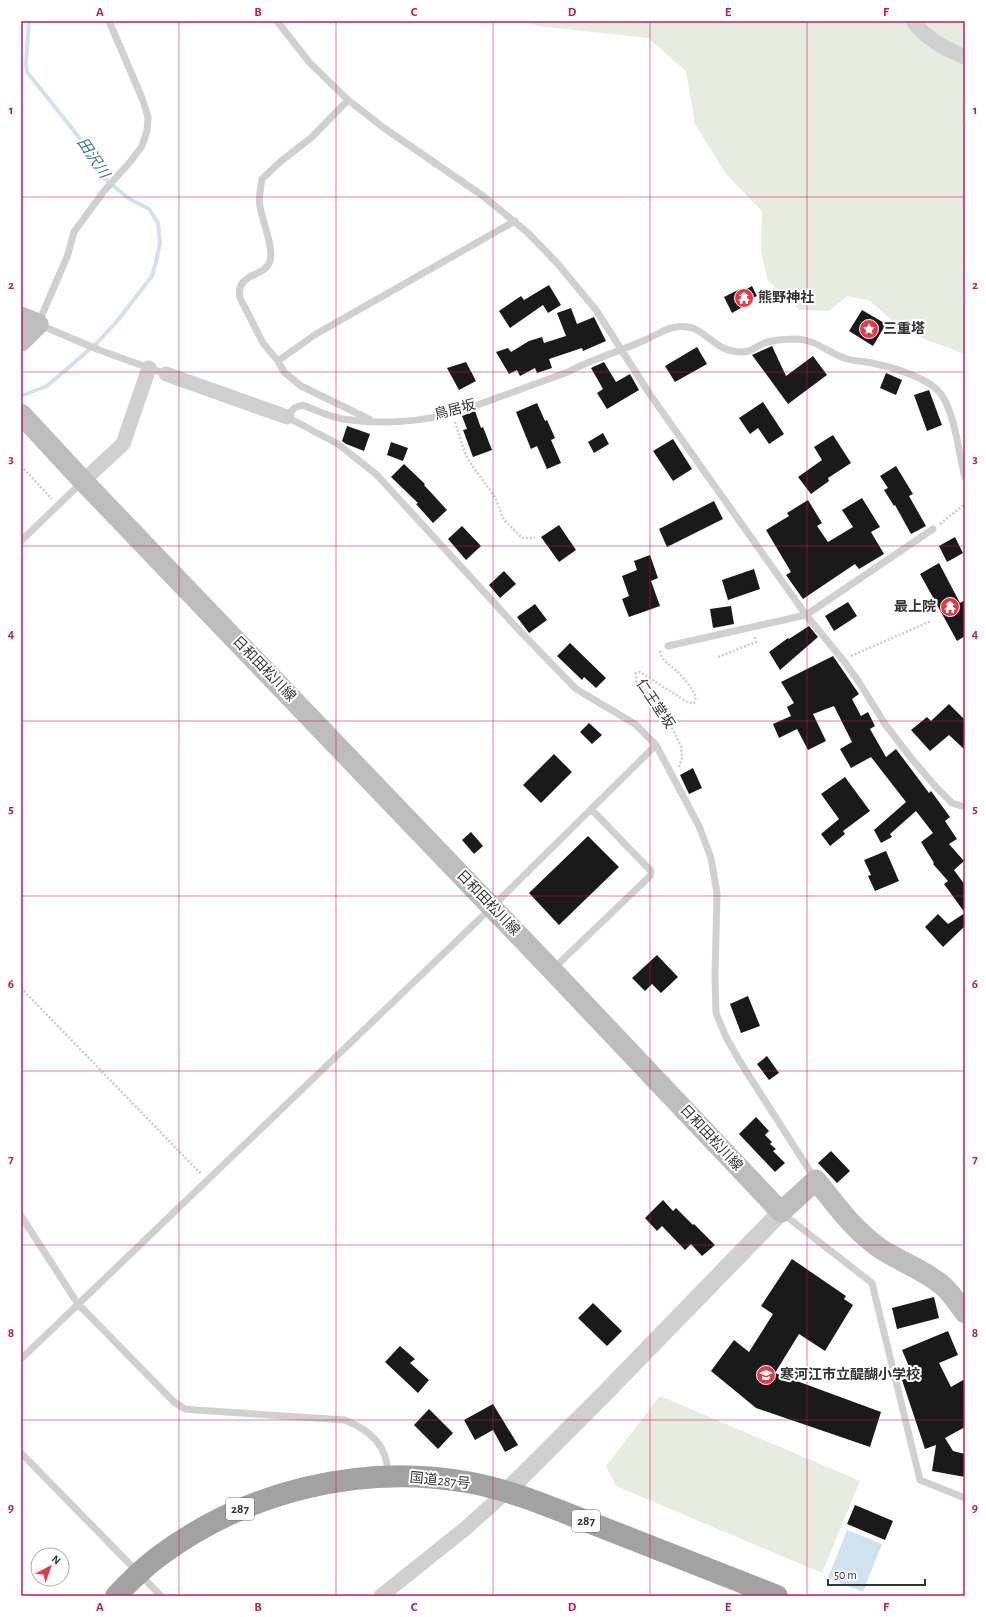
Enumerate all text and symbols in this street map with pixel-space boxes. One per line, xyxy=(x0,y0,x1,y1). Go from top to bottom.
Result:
text: A xyxy=(96,6,104,19)
text: B xyxy=(254,6,262,19)
text: C xyxy=(411,6,418,19)
text: D xyxy=(568,6,577,19)
text: E xyxy=(725,6,732,19)
text: F xyxy=(883,6,890,19)
text: 1 xyxy=(9,104,13,117)
text: 1 xyxy=(973,104,977,117)
water label: 田沢川 xyxy=(74,135,114,182)
text: 2 xyxy=(8,279,14,292)
text: 2 xyxy=(972,279,978,292)
temple icon: 熊野神社 xyxy=(733,287,755,309)
place label: 熊野神社 xyxy=(758,289,814,305)
place icon: 三重塔 xyxy=(858,318,880,340)
place label: 三重塔 xyxy=(883,321,925,336)
street label: 鳥居坂 xyxy=(433,397,477,422)
text: 3 xyxy=(8,453,14,466)
text: 3 xyxy=(972,453,978,466)
temple icon: 最上院 xyxy=(939,596,961,618)
place label: 最上院 xyxy=(894,599,936,614)
text: 4 xyxy=(8,628,15,641)
text: 4 xyxy=(972,628,979,641)
street label: 日和田松川線 xyxy=(230,633,299,704)
street label: 仁王堂坂 xyxy=(634,676,677,731)
text: 5 xyxy=(8,803,14,816)
text: 5 xyxy=(972,803,978,816)
street label: 日和田松川線 xyxy=(454,867,523,938)
text: 6 xyxy=(8,978,14,991)
text: 6 xyxy=(972,978,978,991)
street label: 日和田松川線 xyxy=(677,1102,745,1173)
text: 7 xyxy=(8,1153,14,1166)
text: 7 xyxy=(972,1153,978,1166)
text: 8 xyxy=(8,1327,14,1340)
text: 8 xyxy=(972,1327,978,1340)
school or university icon: 寒河江市立醍醐小学校 xyxy=(755,1364,777,1386)
place label: 寒河江市立醍醐小学校 xyxy=(780,1367,920,1382)
street label: 国道287号 xyxy=(409,1470,471,1491)
road number: 287 xyxy=(226,1498,254,1520)
text: 9 xyxy=(8,1502,14,1515)
text: 9 xyxy=(972,1502,978,1515)
road number: 287 xyxy=(572,1510,600,1532)
north arrow xyxy=(30,1547,70,1587)
text: N xyxy=(50,1553,63,1566)
scale bar xyxy=(828,1561,925,1587)
text: 50 m xyxy=(834,1569,857,1581)
text: A xyxy=(96,1601,104,1614)
text: B xyxy=(254,1601,262,1614)
text: C xyxy=(411,1601,418,1614)
text: D xyxy=(568,1601,577,1614)
text: E xyxy=(725,1601,732,1614)
text: F xyxy=(883,1601,890,1614)

